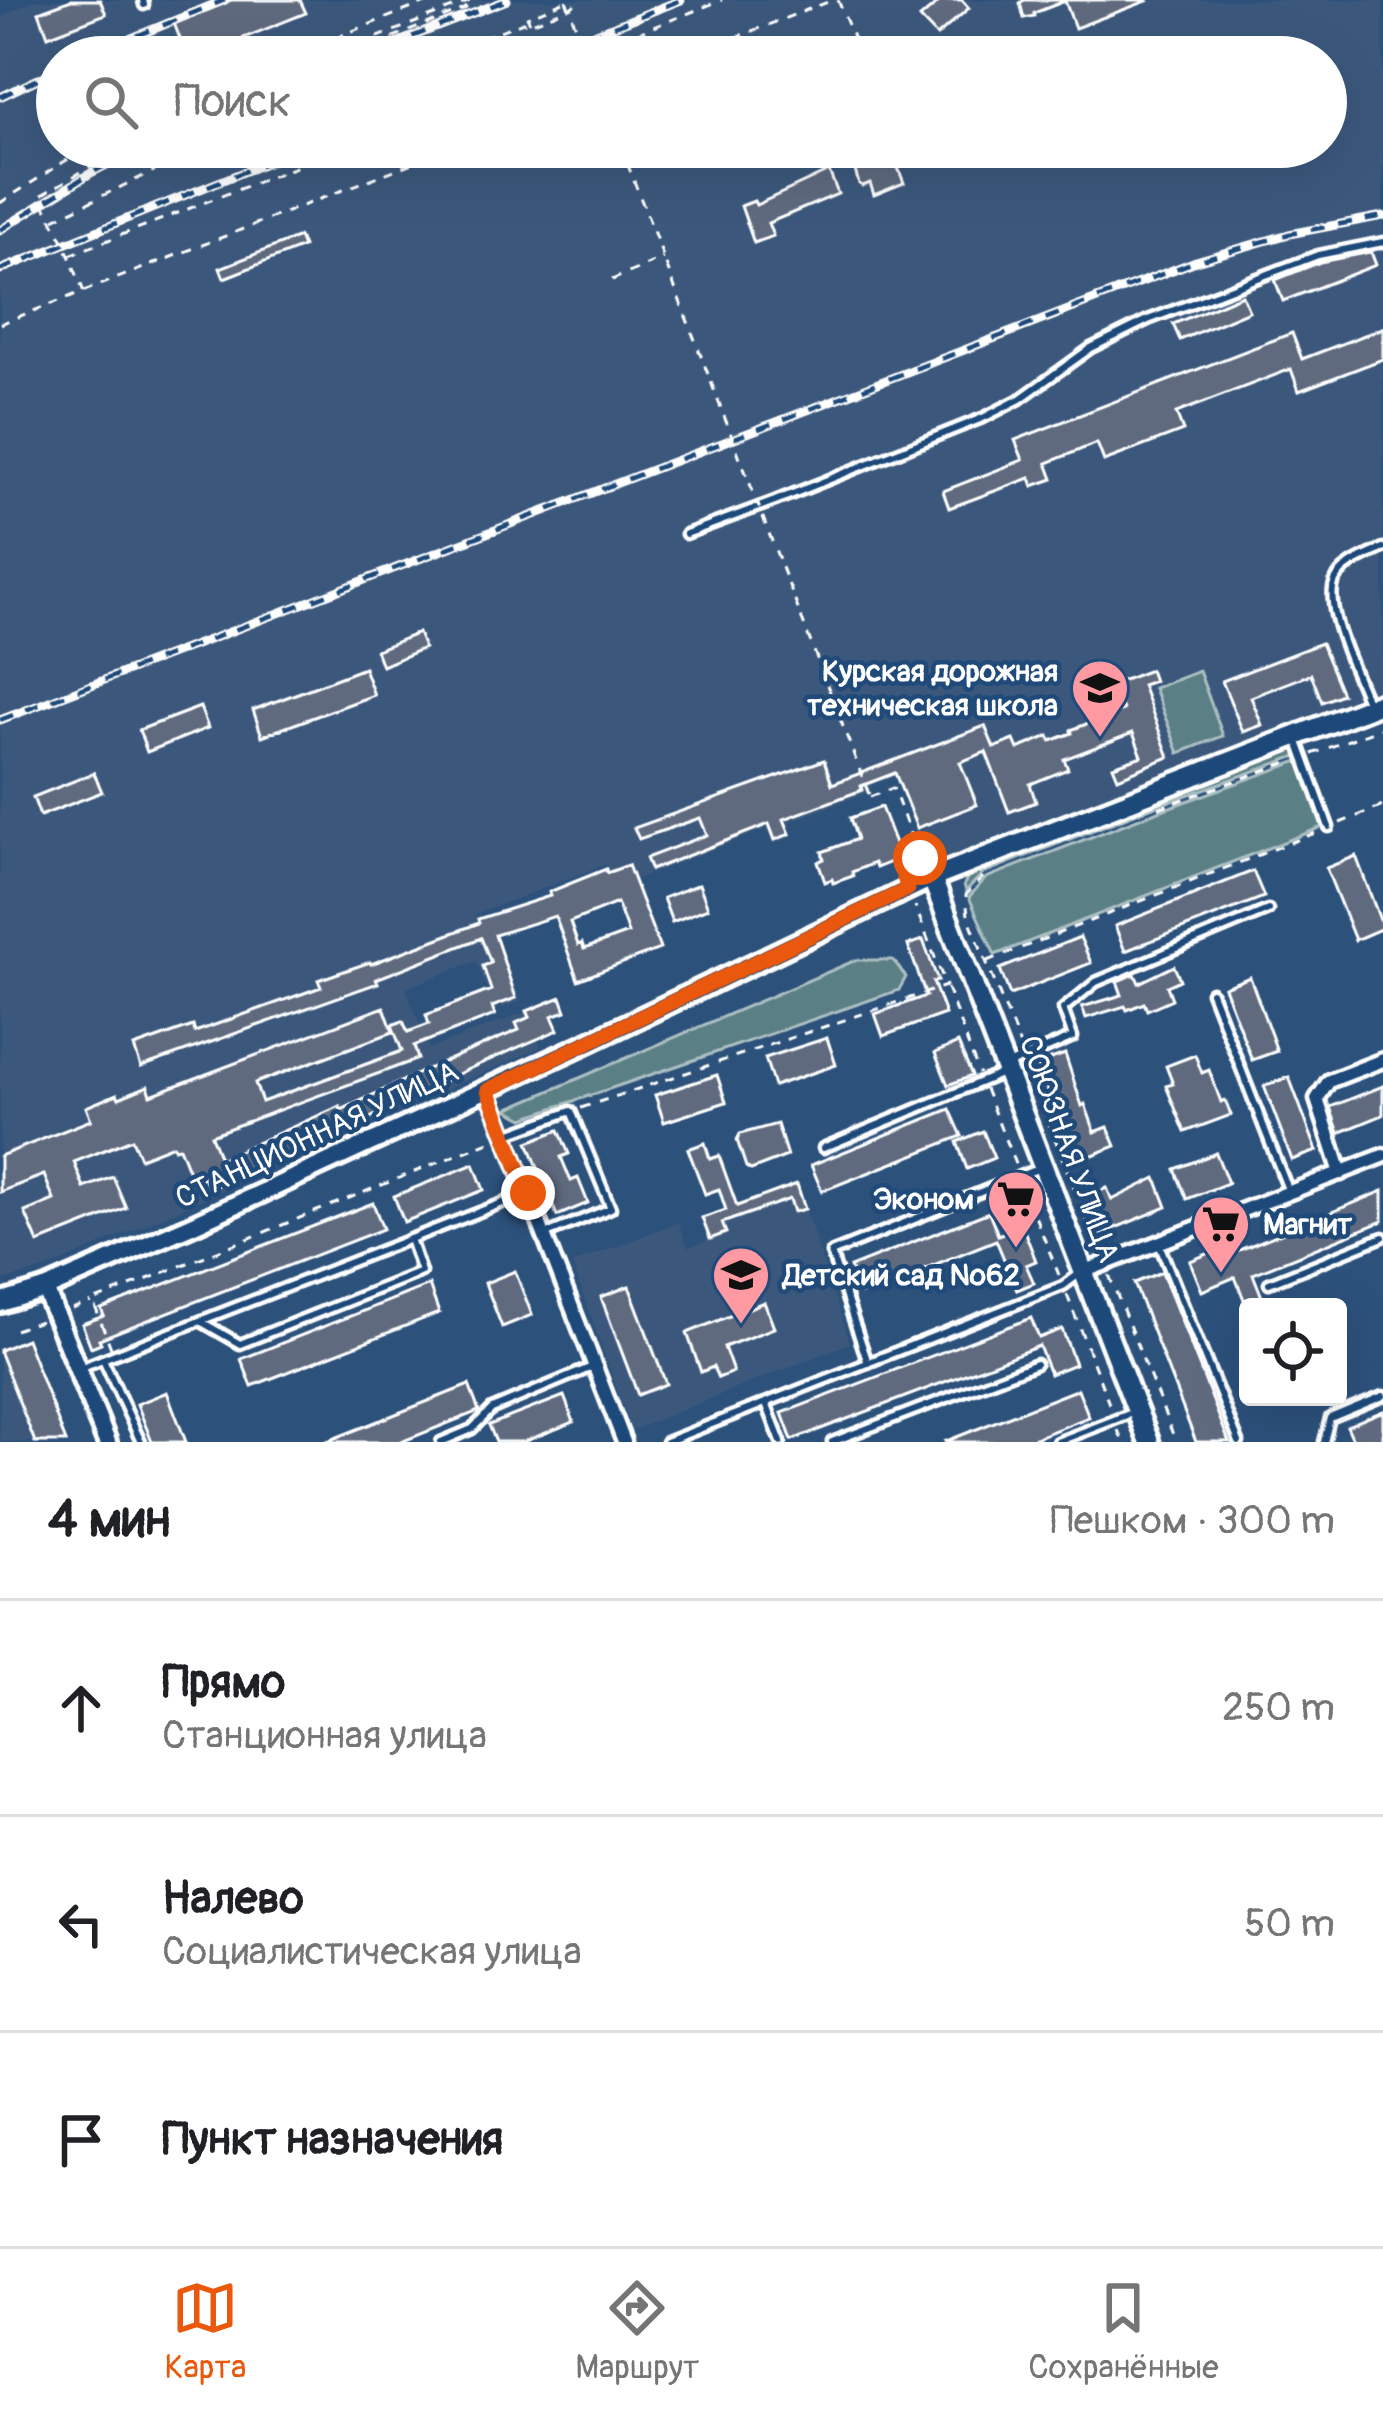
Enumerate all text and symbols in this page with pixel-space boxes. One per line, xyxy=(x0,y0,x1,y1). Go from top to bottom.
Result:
search box xyxy=(36,36,1347,168)
icon: search xyxy=(78,69,144,135)
text: Поиск xyxy=(174,74,291,130)
place label: Курская дорожная техническая школа xyxy=(807,653,1058,724)
school or university icon: Курская дорожная техническая школа xyxy=(1069,657,1131,739)
route start xyxy=(893,831,947,885)
street label: СОЮЗНАЯ УЛИЦА xyxy=(1011,1031,1127,1267)
street label: СТАНЦИОННАЯ УЛИЦА xyxy=(170,1053,464,1217)
route end xyxy=(501,1166,555,1220)
supermarket icon: Эконом xyxy=(985,1168,1047,1250)
place label: Эконом xyxy=(874,1181,974,1218)
supermarket icon: Магнит xyxy=(1190,1193,1252,1275)
place label: Магнит xyxy=(1263,1206,1353,1243)
school or university icon: Детский сад №62 xyxy=(710,1244,772,1326)
place label: Детский сад №62 xyxy=(781,1257,1020,1294)
map controls xyxy=(1239,1298,1347,1406)
button: locate xyxy=(1239,1298,1347,1406)
text: 4 мин xyxy=(48,1488,170,1552)
text: Пешком · 300 m xyxy=(1050,1496,1335,1545)
text: Прямо xyxy=(162,1655,285,1711)
icon: ahead xyxy=(48,1675,114,1741)
text: 250 m xyxy=(1222,1683,1335,1732)
text: Станционная улица xyxy=(162,1711,487,1760)
text: Налево xyxy=(162,1871,304,1927)
icon: left xyxy=(48,1891,114,1957)
text: 50 m xyxy=(1244,1899,1335,1948)
text: Социалистическая улица xyxy=(162,1927,582,1976)
icon: arrive xyxy=(48,2107,114,2173)
text: Пункт назначения xyxy=(162,2112,503,2168)
tab: Карта xyxy=(164,2275,246,2388)
tab: Маршрут xyxy=(575,2275,699,2388)
tab: Сохранённые xyxy=(1028,2275,1219,2388)

